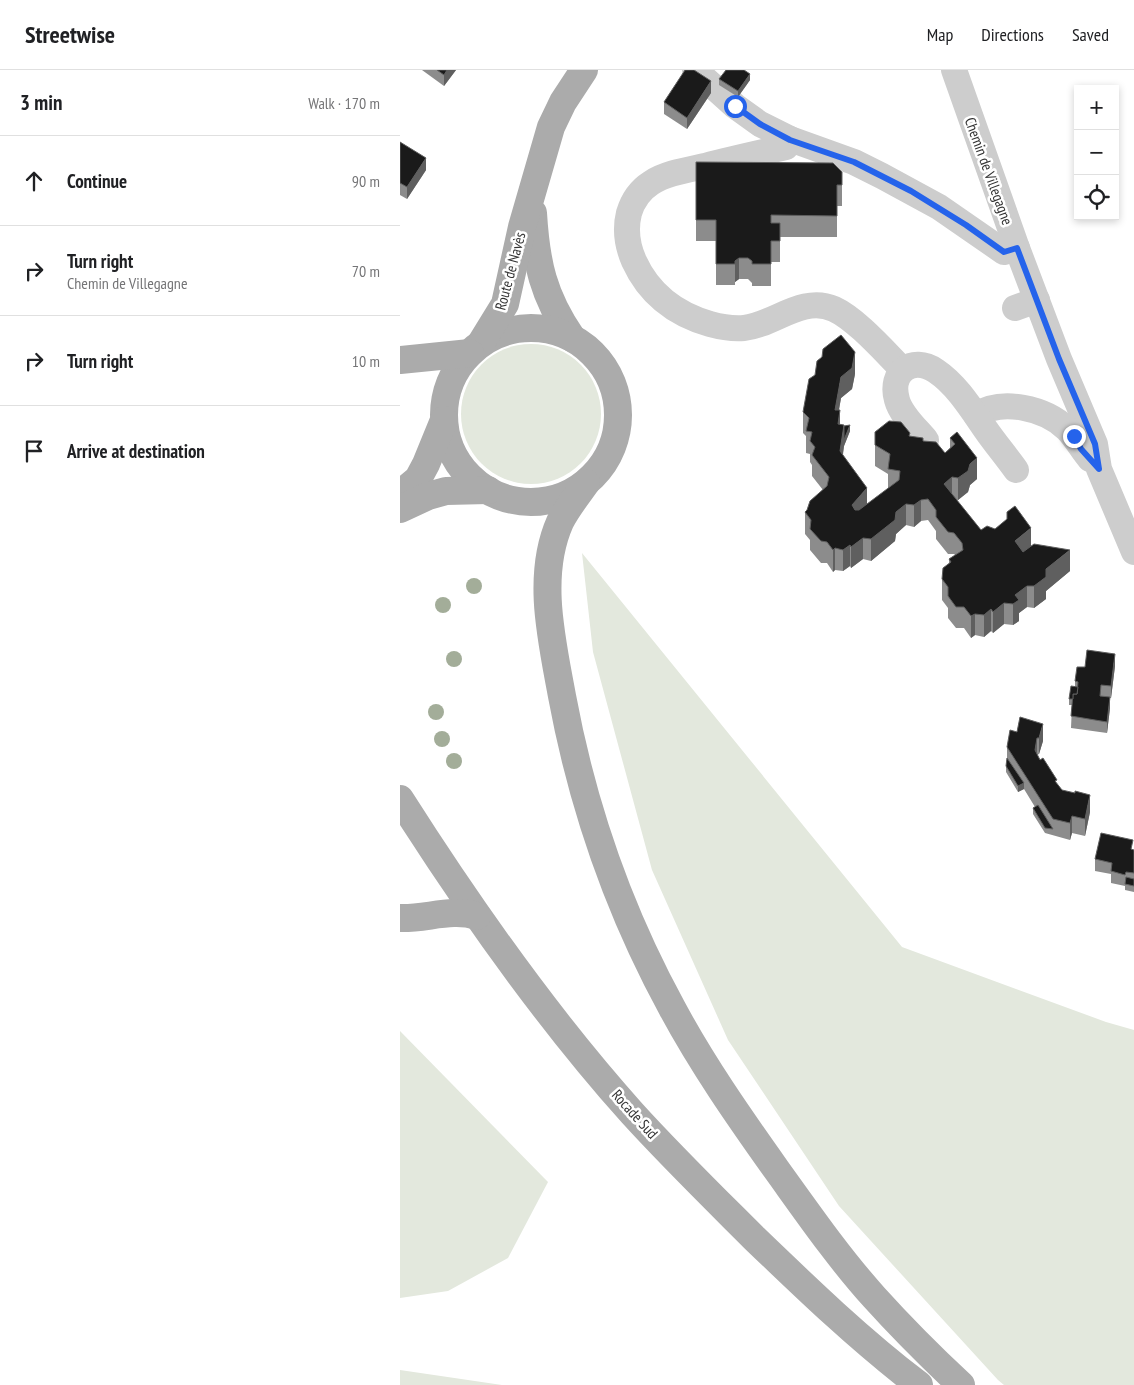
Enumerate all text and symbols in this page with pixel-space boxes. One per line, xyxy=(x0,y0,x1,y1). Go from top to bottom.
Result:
text: Streetwise xyxy=(25,19,115,50)
text: Map xyxy=(927,23,953,46)
text: Directions xyxy=(981,23,1044,46)
text: Saved xyxy=(1072,23,1109,46)
map controls xyxy=(1074,85,1119,220)
button: + xyxy=(1074,85,1119,130)
text: 3 min xyxy=(20,89,62,116)
text: Walk · 170 m xyxy=(308,93,380,113)
route start xyxy=(724,95,747,118)
street label: Chemin de Villegagne xyxy=(961,115,1017,227)
button: − xyxy=(1074,130,1119,175)
icon: ahead xyxy=(20,167,48,195)
text: Continue xyxy=(67,169,127,193)
text: 90 m xyxy=(352,171,380,191)
button: locate xyxy=(1074,175,1119,220)
street label: Route de Navès xyxy=(490,230,530,312)
text: Turn right xyxy=(67,249,133,273)
icon: right xyxy=(20,257,48,285)
text: 70 m xyxy=(352,261,380,281)
text: Chemin de Villegagne xyxy=(67,273,188,293)
icon: right xyxy=(20,347,48,375)
text: Turn right xyxy=(67,349,133,373)
text: 10 m xyxy=(352,351,380,371)
route end xyxy=(1063,425,1086,448)
icon: arrive xyxy=(20,437,48,465)
text: Arrive at destination xyxy=(67,439,205,463)
street label: Rocade Sud xyxy=(608,1085,662,1143)

